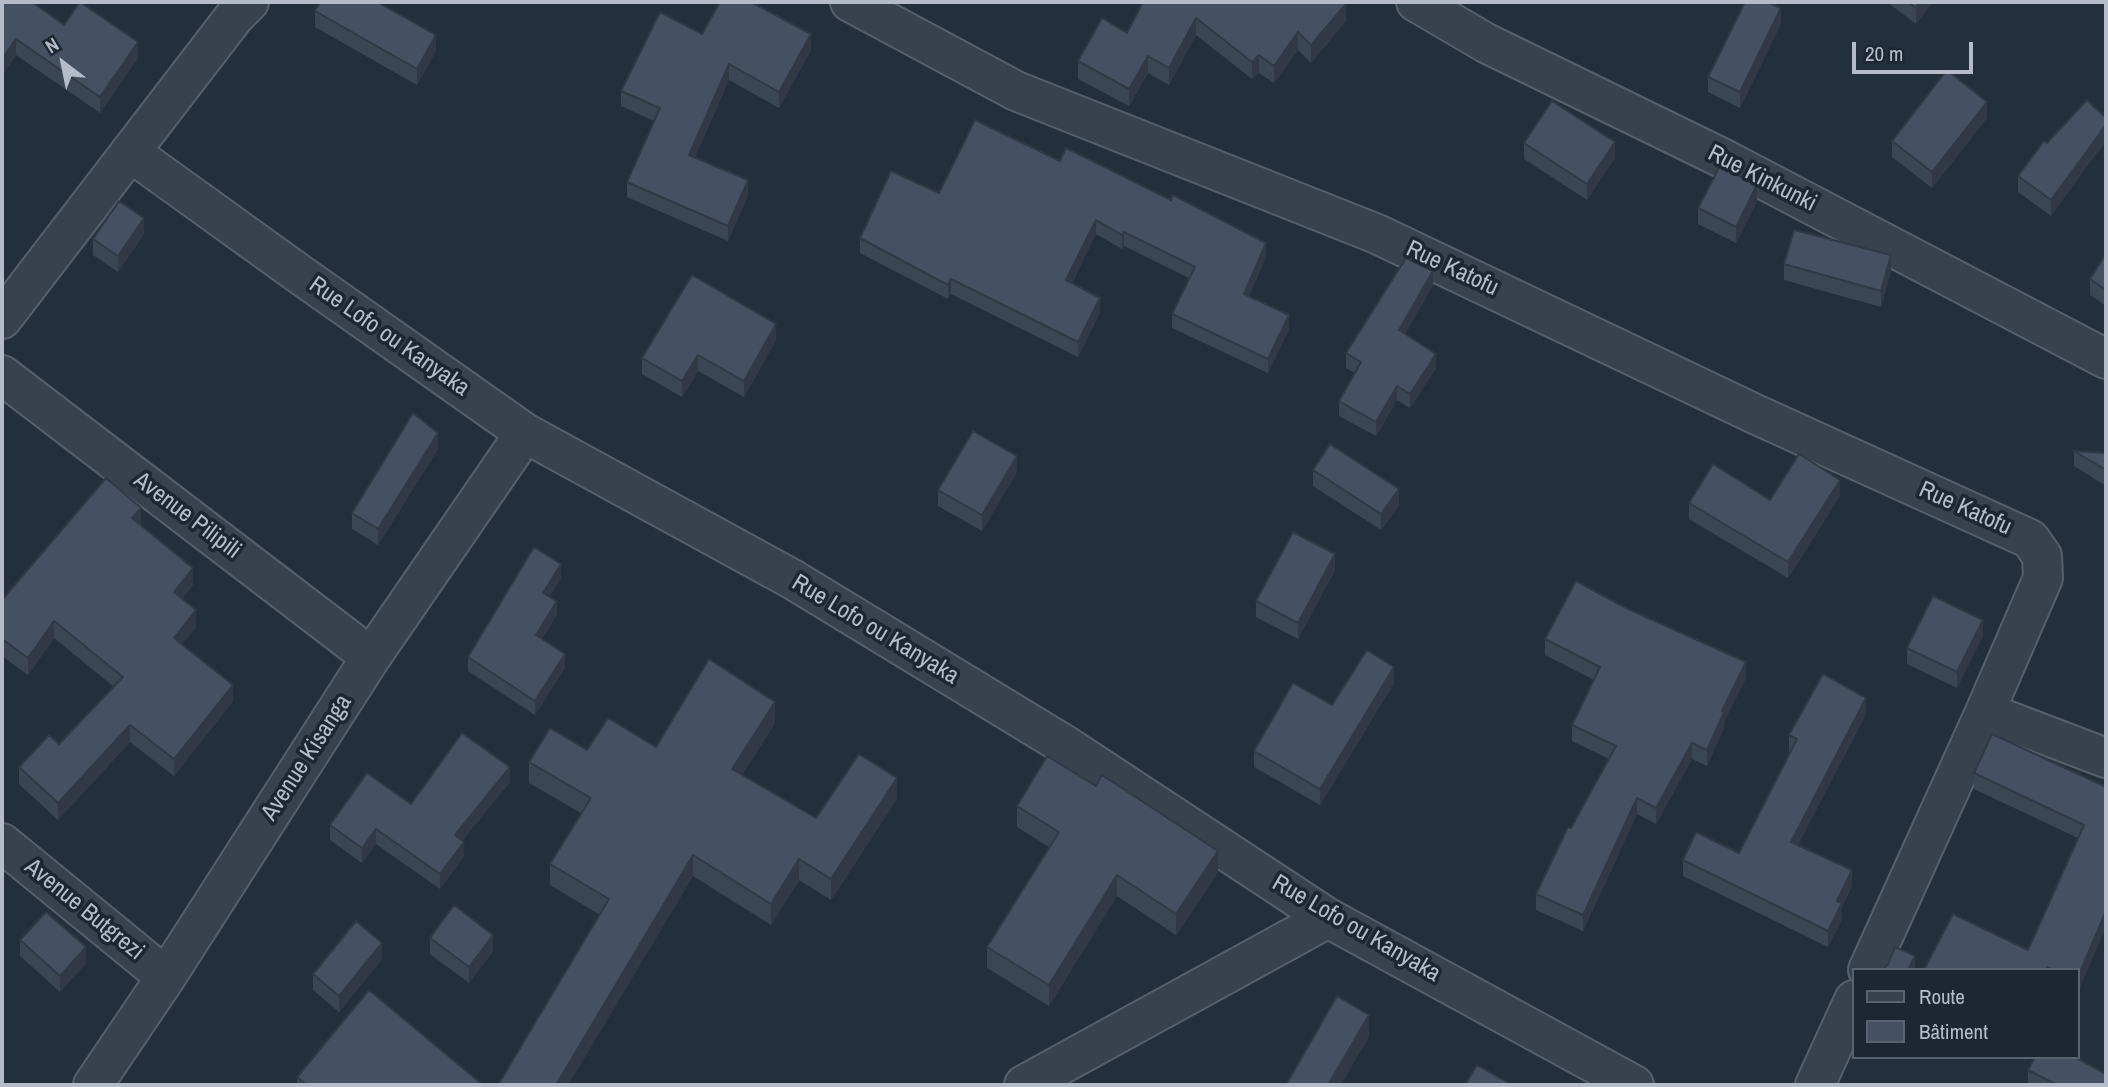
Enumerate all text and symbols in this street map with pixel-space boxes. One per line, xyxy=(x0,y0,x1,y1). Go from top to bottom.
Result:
north arrow xyxy=(28,28,98,98)
scale bar xyxy=(1856,28,1977,72)
text: N xyxy=(40,31,64,59)
text: 20 m xyxy=(1865,39,1903,68)
street label: Rue Kinkunki xyxy=(1703,139,1821,219)
street label: Rue Katofu xyxy=(1401,235,1503,303)
street label: Rue Lofo ou Kanyaka xyxy=(303,271,475,403)
street label: Avenue Pilipili xyxy=(128,466,246,566)
street label: Rue Katofu xyxy=(1914,476,2016,542)
street label: Rue Lofo ou Kanyaka xyxy=(786,569,964,691)
street label: Avenue Kisanga xyxy=(256,690,358,826)
street label: Avenue Butgrezi xyxy=(19,853,149,967)
street label: Rue Lofo ou Kanyaka xyxy=(1267,869,1445,989)
legend xyxy=(1853,968,2080,1059)
text: Route xyxy=(1919,982,1965,1011)
text: Bâtiment xyxy=(1919,1017,1988,1046)

